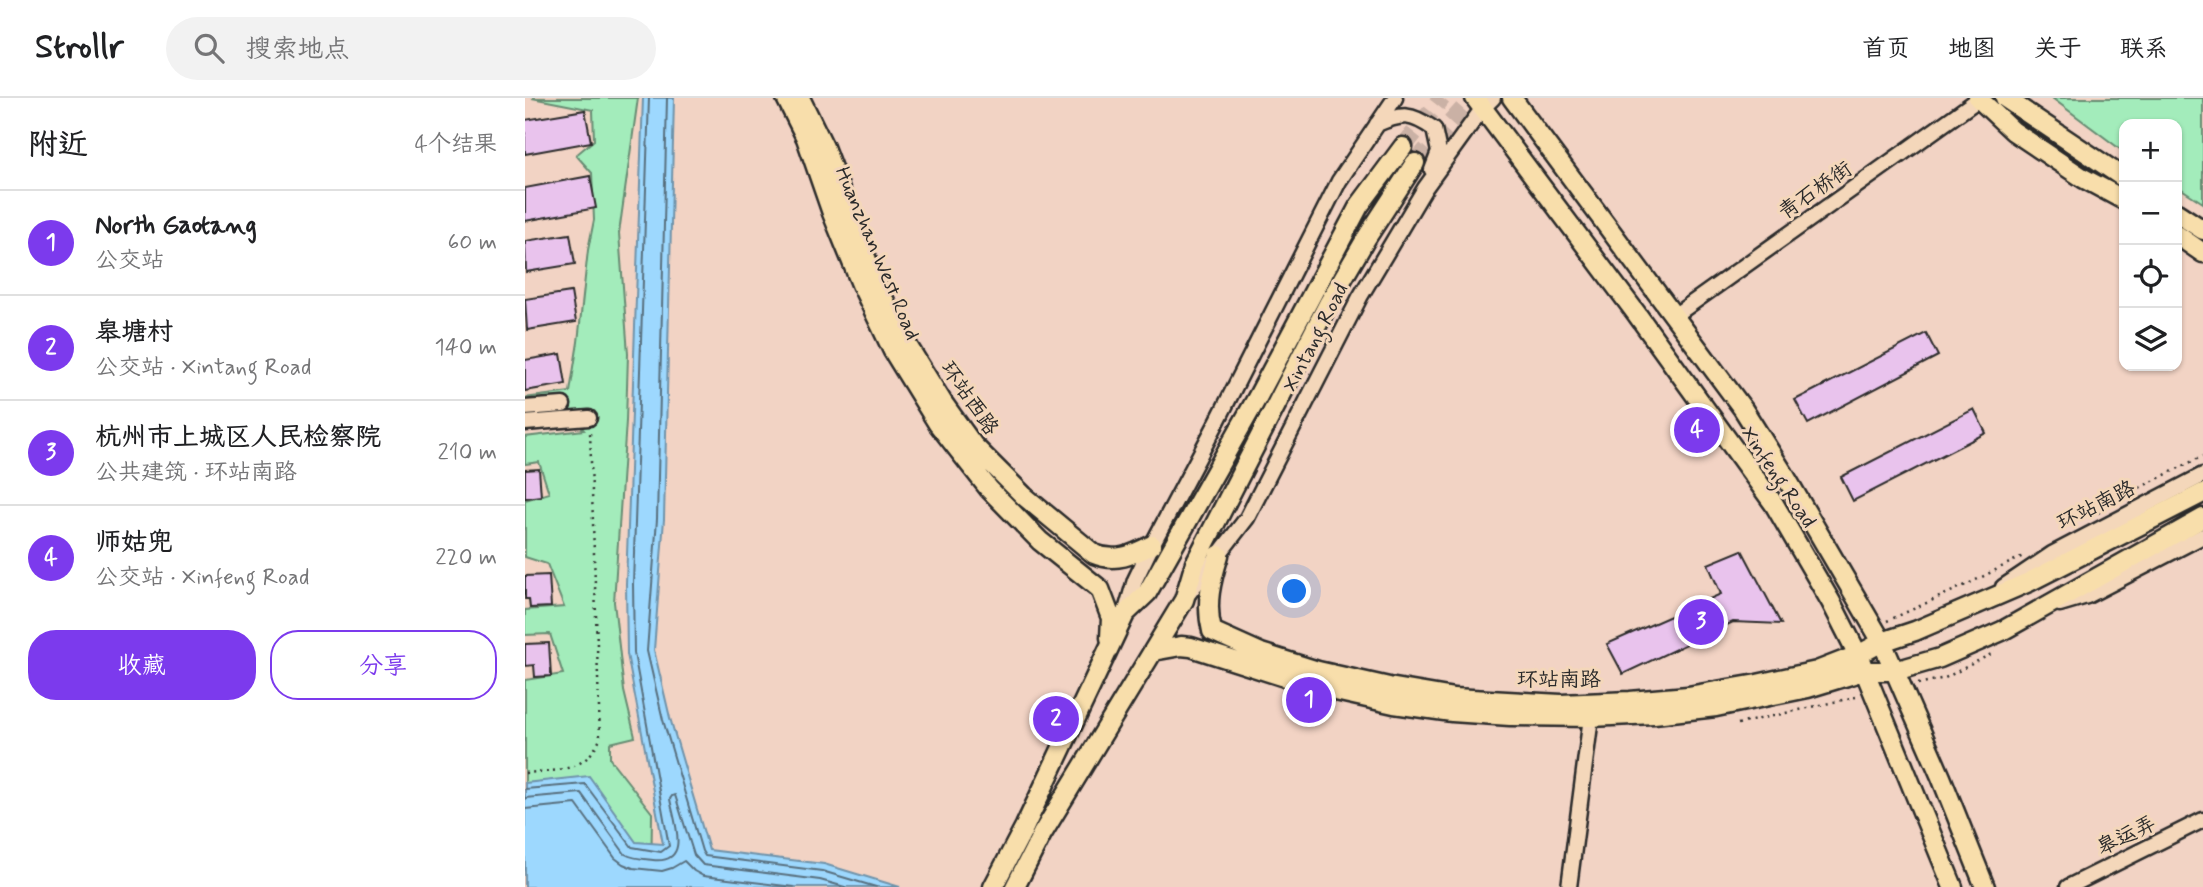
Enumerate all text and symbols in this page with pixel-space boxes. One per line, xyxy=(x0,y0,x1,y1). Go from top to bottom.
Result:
search box xyxy=(166,17,656,80)
text: Strollr xyxy=(35,26,124,70)
icon: search xyxy=(190,29,228,67)
text: 搜索地点 xyxy=(246,33,350,67)
text: 首页 xyxy=(1862,34,1910,65)
text: 地图 xyxy=(1948,34,1996,65)
text: 关于 xyxy=(2034,34,2082,65)
text: 联系 xyxy=(2120,34,2168,65)
map controls xyxy=(2119,119,2182,371)
button: + xyxy=(2119,119,2182,182)
text: 附近 xyxy=(28,126,88,165)
text: 4个结果 xyxy=(415,130,497,160)
street label: 青石桥街 xyxy=(1773,155,1858,226)
street label: Huanzhan West Road xyxy=(828,163,926,344)
button: − xyxy=(2119,182,2182,245)
text: North Gaotang xyxy=(95,209,257,243)
text: 1 xyxy=(46,228,56,258)
text: 60 m xyxy=(448,228,497,258)
button: locate xyxy=(2119,245,2182,308)
text: 公交站 xyxy=(95,246,164,276)
street label: Xintang Road xyxy=(1276,278,1357,398)
button: layers xyxy=(2119,308,2182,371)
text: 皋塘村 xyxy=(95,316,173,350)
text: 2 xyxy=(45,333,57,363)
text: 140 m xyxy=(434,333,497,363)
text: 公交站 · Xintang Road xyxy=(95,353,312,383)
street label: 环站西路 xyxy=(934,356,1005,441)
pin: 4 xyxy=(1674,404,1720,456)
text: 杭州市上城区人民检察院 xyxy=(95,421,381,455)
street label: Xinfeng Road xyxy=(1732,421,1822,535)
text: 3 xyxy=(46,438,56,468)
text: 210 m xyxy=(437,438,497,468)
text: 公共建筑 · 环站南路 xyxy=(95,458,297,488)
street label: 环站南路 xyxy=(2053,474,2140,537)
text: 师姑兜 xyxy=(95,526,173,560)
text: 4 xyxy=(44,543,58,573)
text: 220 m xyxy=(435,543,497,573)
text: 公交站 · Xinfeng Road xyxy=(95,563,310,593)
your location xyxy=(1277,574,1311,608)
pin: 3 xyxy=(1678,596,1724,648)
button: 收藏 xyxy=(28,630,256,700)
button: 分享 xyxy=(270,630,497,700)
street label: 环站南路 xyxy=(1517,666,1601,694)
pin: 1 xyxy=(1286,674,1332,726)
pin: 2 xyxy=(1033,693,1079,745)
street label: 皋运弄 xyxy=(2092,810,2161,862)

